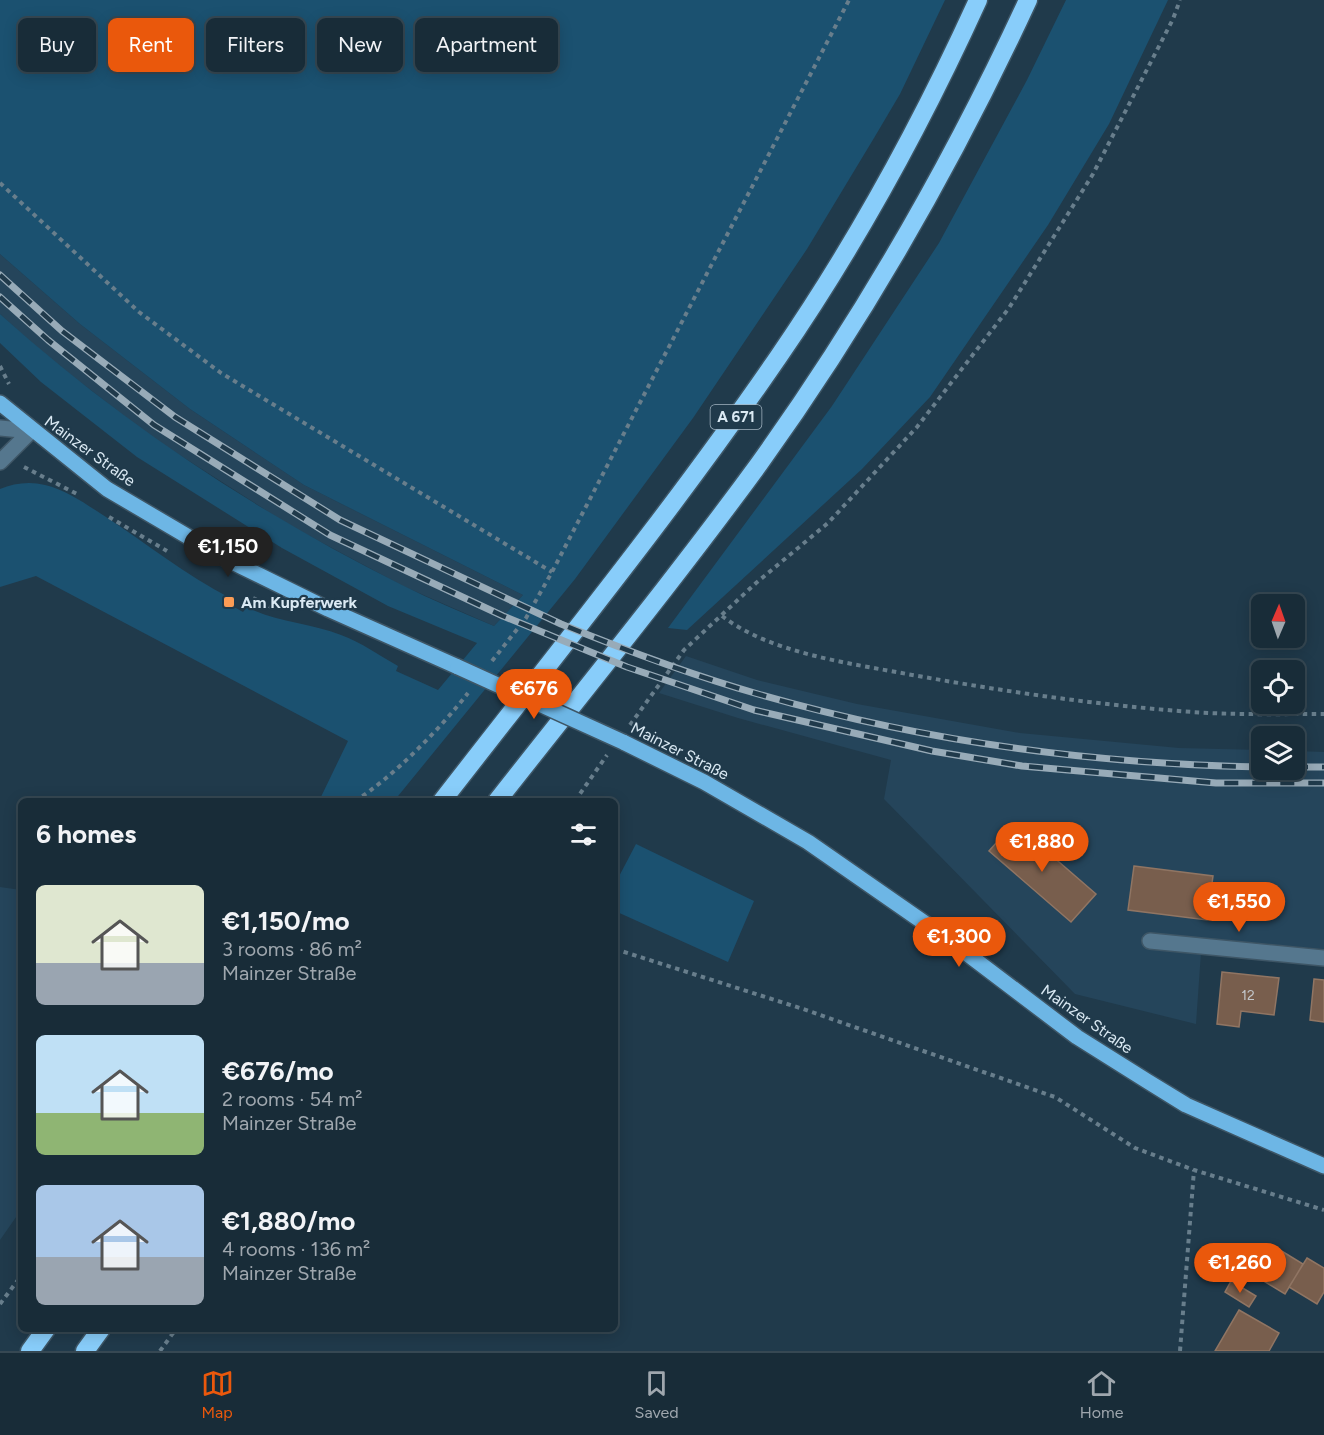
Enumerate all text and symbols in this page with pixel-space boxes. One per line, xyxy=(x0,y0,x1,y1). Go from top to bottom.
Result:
chip: Buy xyxy=(18,18,96,72)
chip: Rent xyxy=(108,18,194,72)
chip: Filters xyxy=(206,18,305,72)
chip: New xyxy=(317,18,403,72)
chip: Apartment xyxy=(415,18,558,72)
road number: A 671 xyxy=(710,405,762,429)
street label: Mainzer Straße xyxy=(41,412,139,490)
pin: €1,150 xyxy=(179,527,277,578)
text: €1,150 xyxy=(198,534,258,558)
place label: Am Kupferwerk xyxy=(241,593,357,612)
north arrow xyxy=(1251,594,1305,648)
map controls xyxy=(1251,594,1305,780)
marker: Am Kupferwerk xyxy=(222,595,236,609)
button: locate xyxy=(1251,660,1305,714)
pin: €676 xyxy=(498,669,570,720)
text: €676 xyxy=(510,676,558,700)
street label: Mainzer Straße xyxy=(628,718,732,784)
button: layers xyxy=(1251,726,1305,780)
text: 6 homes xyxy=(36,818,136,850)
icon: filters xyxy=(567,818,600,851)
pin: €1,880 xyxy=(993,822,1091,873)
text: €1,880 xyxy=(1010,829,1074,853)
pin: €1,550 xyxy=(1190,882,1288,933)
text: €1,550 xyxy=(1207,889,1271,913)
text: €1,150/mo xyxy=(222,905,350,937)
icon: home xyxy=(84,909,156,981)
pin: €1,300 xyxy=(910,917,1008,968)
text: €1,300 xyxy=(927,924,991,948)
text: 3 rooms · 86 m² xyxy=(222,937,362,961)
text: Mainzer Straße xyxy=(222,961,356,985)
street label: Mainzer Straße xyxy=(1038,980,1137,1058)
house number: 12 xyxy=(1241,987,1255,1004)
text: €676/mo xyxy=(222,1055,334,1087)
icon: home xyxy=(84,1059,156,1131)
text: 2 rooms · 54 m² xyxy=(222,1087,362,1111)
text: Mainzer Straße xyxy=(222,1111,356,1135)
text: €1,880/mo xyxy=(222,1205,355,1237)
icon: home xyxy=(84,1209,156,1281)
text: 4 rooms · 136 m² xyxy=(222,1237,370,1261)
pin: €1,260 xyxy=(1191,1243,1289,1294)
text: €1,260 xyxy=(1208,1250,1272,1274)
text: Mainzer Straße xyxy=(222,1261,356,1285)
tab: Map xyxy=(201,1367,234,1422)
tab: Saved xyxy=(635,1367,679,1422)
tab: Home xyxy=(1080,1367,1123,1422)

